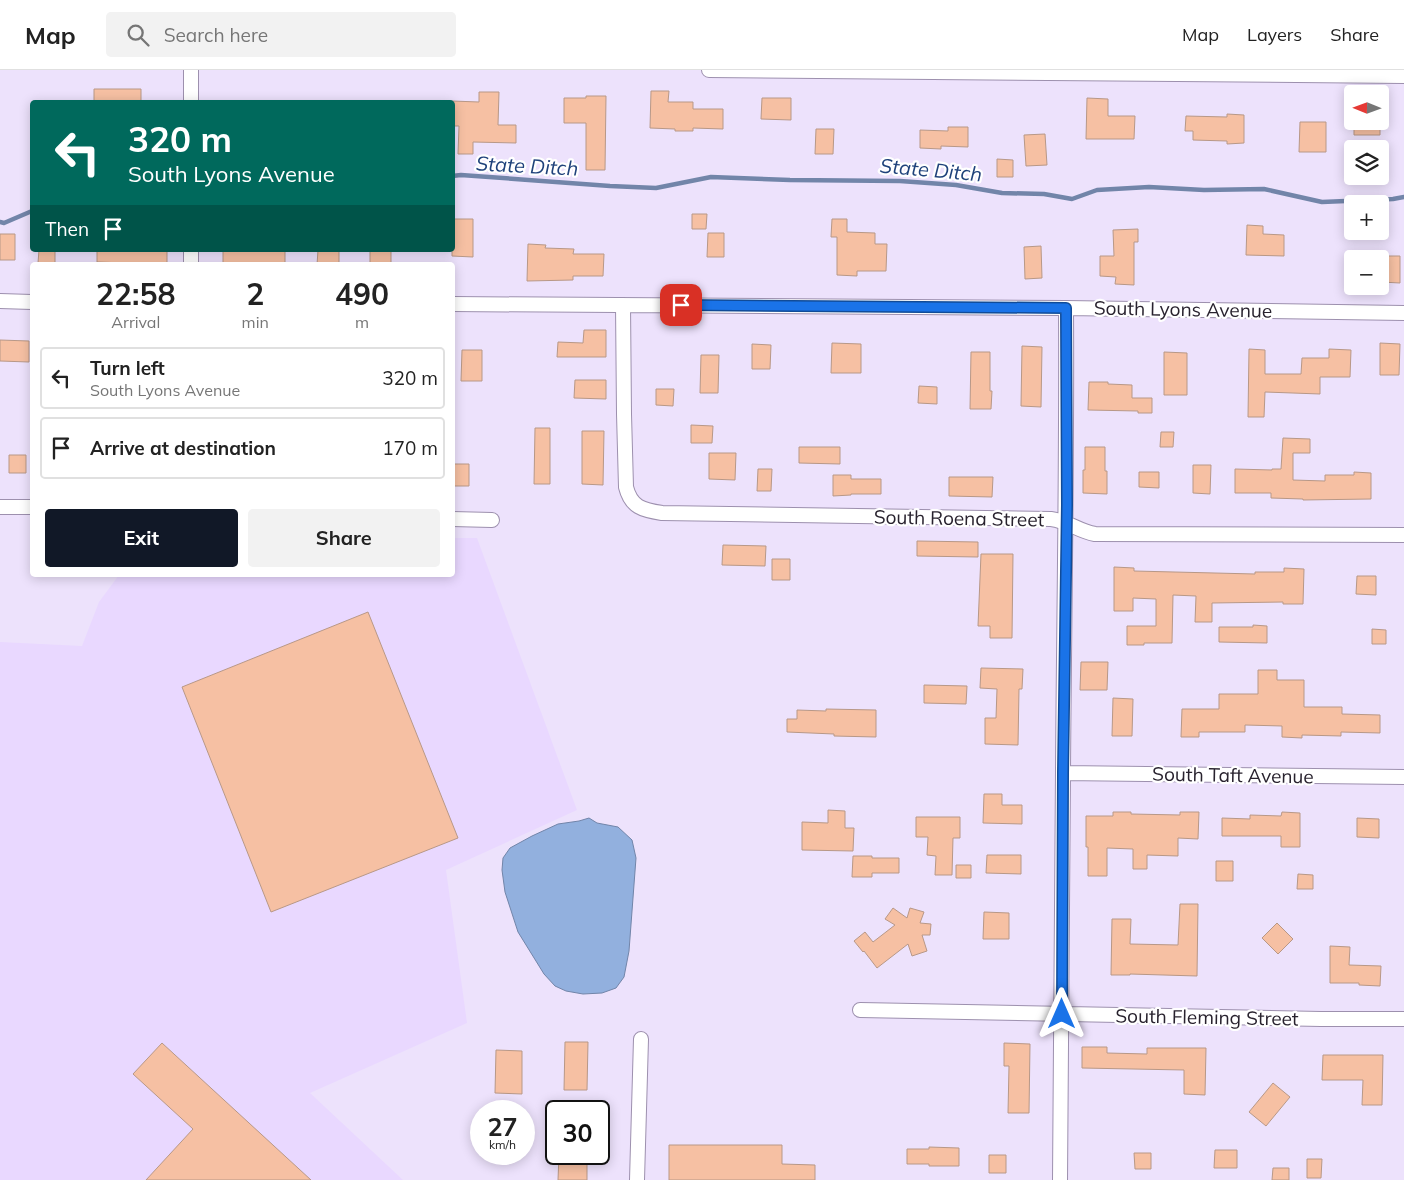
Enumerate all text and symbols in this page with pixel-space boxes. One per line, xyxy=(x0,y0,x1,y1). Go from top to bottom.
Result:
search box xyxy=(106,12,456,57)
text: Map xyxy=(25,20,76,50)
icon: search xyxy=(124,21,152,49)
text: Search here xyxy=(164,23,268,47)
text: Map xyxy=(1182,23,1219,46)
text: Layers xyxy=(1247,23,1302,46)
text: Share xyxy=(1330,23,1379,46)
north arrow xyxy=(1344,85,1389,130)
map controls xyxy=(1344,85,1389,295)
text: 320 m xyxy=(128,117,232,161)
icon: left xyxy=(45,120,110,185)
button: layers xyxy=(1344,140,1389,185)
water label: State Ditch xyxy=(475,150,579,181)
water label: State Ditch xyxy=(879,153,983,186)
text: South Lyons Avenue xyxy=(128,160,335,188)
button: + xyxy=(1344,195,1389,240)
icon: arrive xyxy=(99,215,127,243)
text: Then xyxy=(45,217,89,241)
button: − xyxy=(1344,250,1389,295)
text: 22:58 xyxy=(96,275,176,313)
text: 2 xyxy=(246,275,264,313)
text: 490 xyxy=(335,275,389,313)
pin xyxy=(660,284,702,326)
icon: arrive xyxy=(667,291,695,319)
street label: South Lyons Avenue xyxy=(1094,295,1272,323)
text: Arrival xyxy=(111,312,160,332)
text: min xyxy=(242,312,269,332)
text: m xyxy=(355,312,369,332)
text: Turn left xyxy=(90,356,165,380)
icon: left xyxy=(47,364,75,392)
text: 320 m xyxy=(382,366,438,390)
text: South Lyons Avenue xyxy=(90,380,240,400)
icon: arrive xyxy=(47,434,75,462)
text: Arrive at destination xyxy=(90,436,276,460)
text: 170 m xyxy=(382,436,438,460)
street label: South Roena Street xyxy=(874,505,1045,531)
button: Exit xyxy=(45,509,238,567)
button: Share xyxy=(248,509,440,567)
street label: South Taft Avenue xyxy=(1152,762,1314,788)
position arrow xyxy=(1035,987,1087,1039)
street label: South Fleming Street xyxy=(1115,1003,1299,1031)
speed limit sign: 30 xyxy=(545,1100,610,1165)
text: 27 xyxy=(487,1111,518,1142)
text: km/h xyxy=(489,1137,516,1152)

